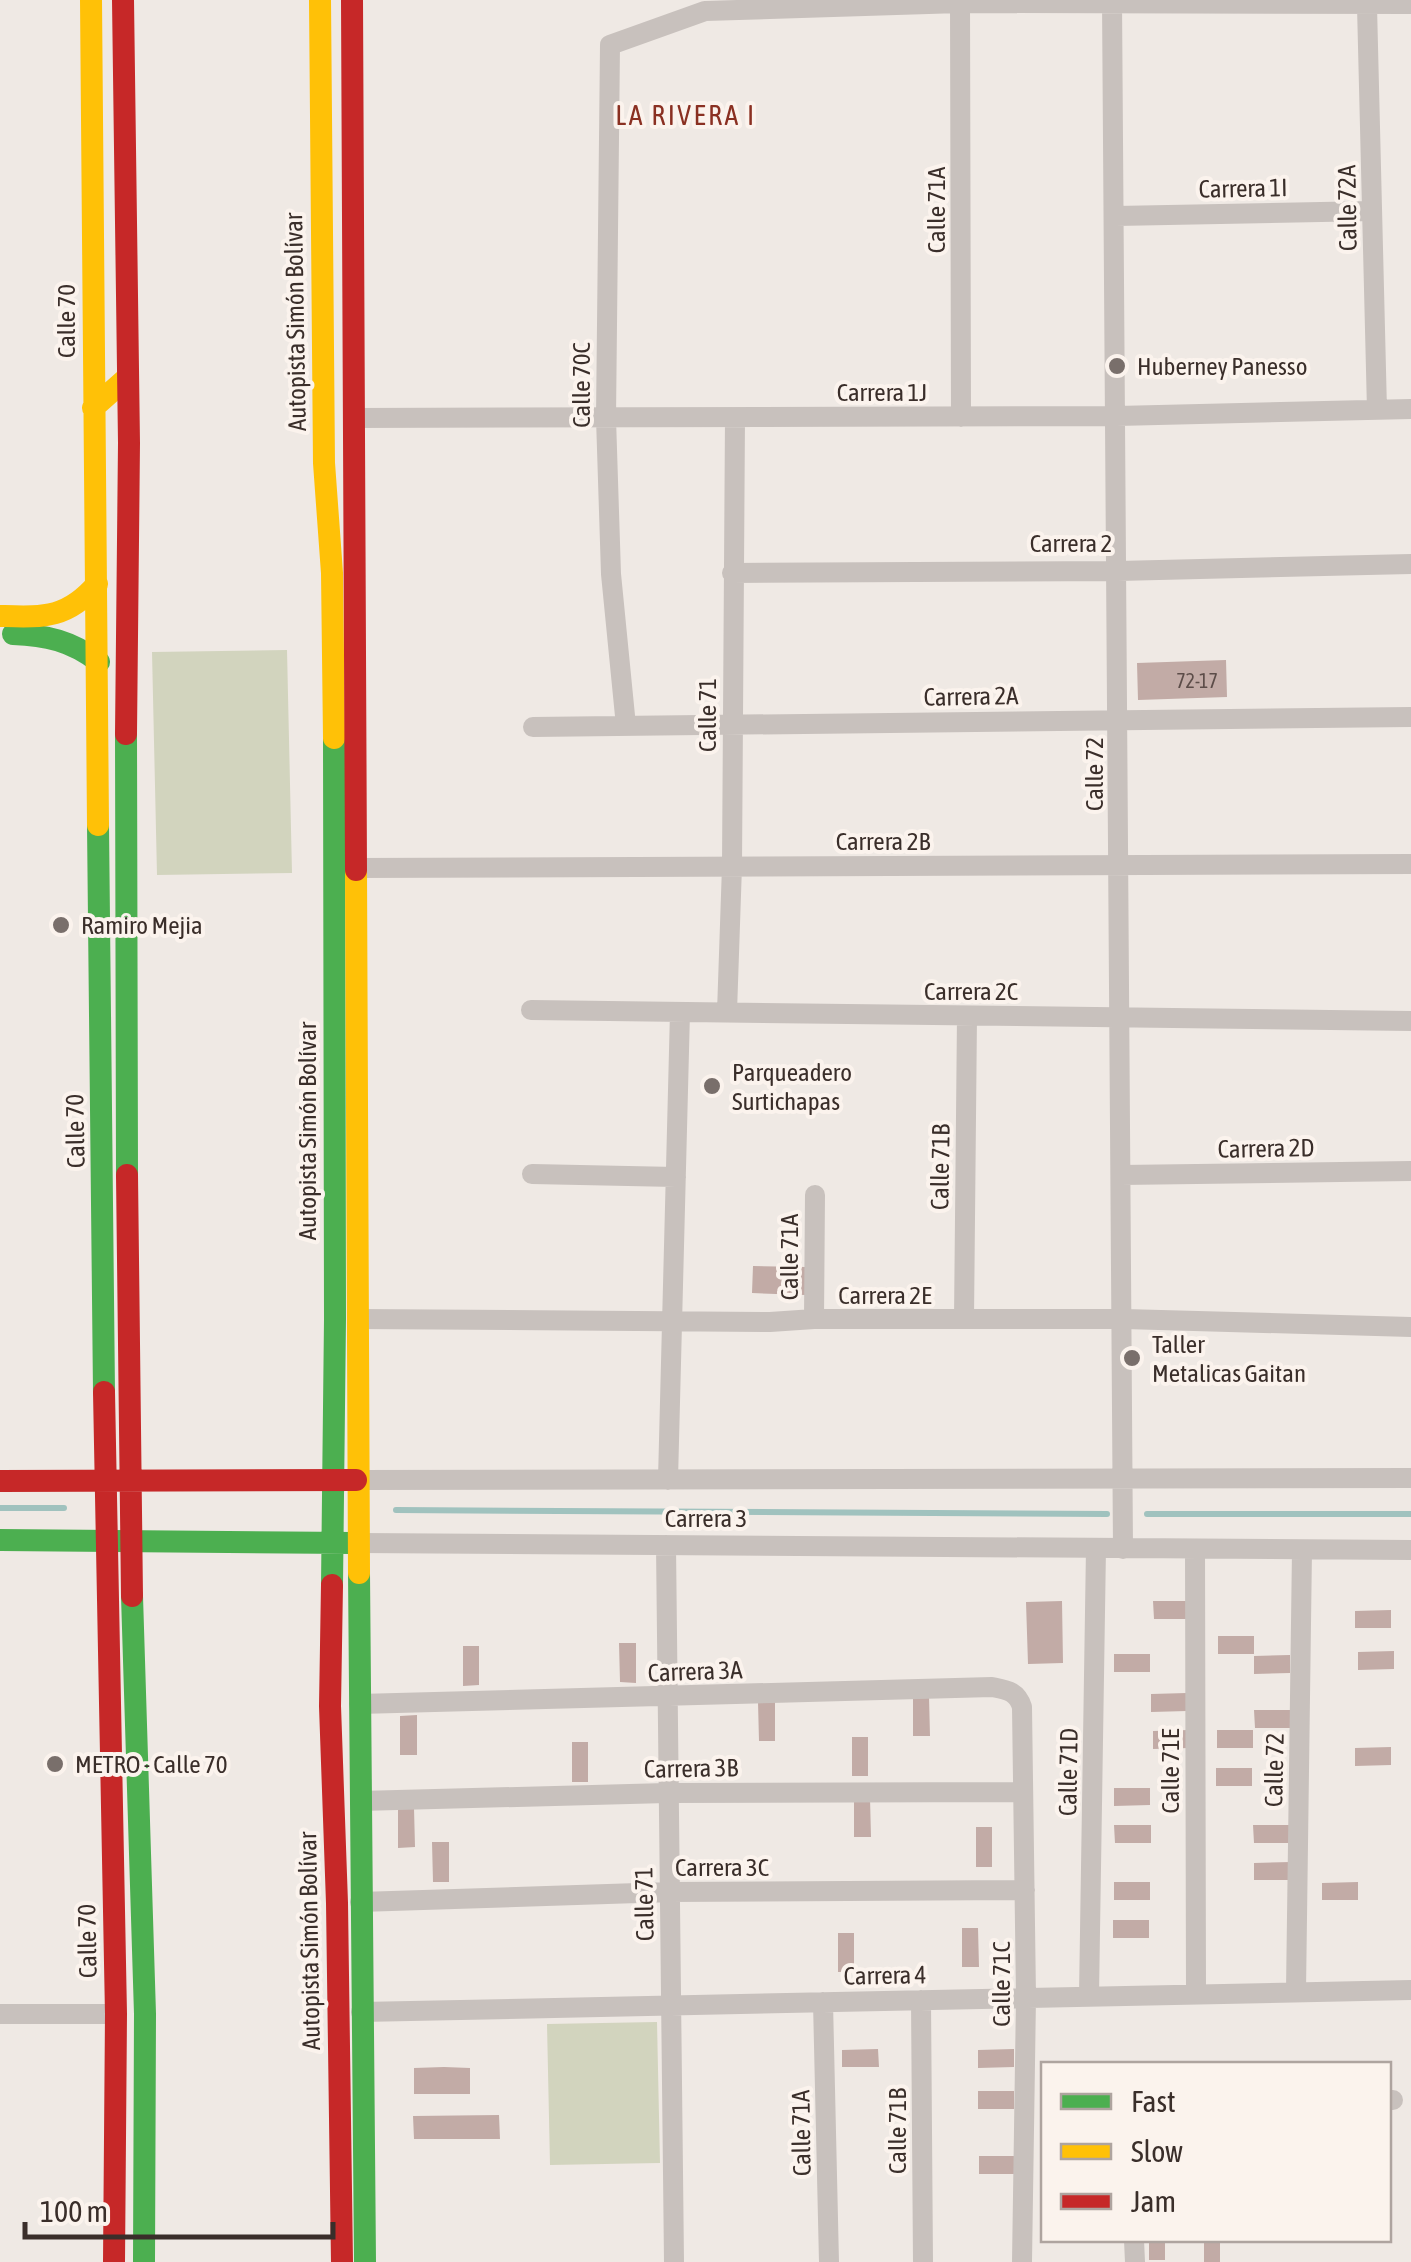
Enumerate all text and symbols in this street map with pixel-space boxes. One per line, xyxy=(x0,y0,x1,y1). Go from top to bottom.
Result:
district label: LA RIVERA I xyxy=(615,99,757,131)
street label: Calle 72A xyxy=(1332,164,1362,251)
street label: Calle 71A xyxy=(922,166,950,253)
street label: Carrera 1I xyxy=(1198,173,1288,203)
street label: Autopista Simón Bolívar xyxy=(279,212,311,431)
street label: Calle 70 xyxy=(52,284,80,358)
street label: Calle 70C xyxy=(567,342,595,428)
place label: Huberney Panesso xyxy=(1137,352,1307,380)
marker: Huberney Panesso xyxy=(1106,355,1128,377)
street label: Carrera 1J xyxy=(837,378,927,406)
street label: Carrera 2 xyxy=(1030,529,1112,557)
house number: 72-17 xyxy=(1176,669,1218,692)
street label: Calle 71 xyxy=(693,678,721,752)
street label: Carrera 2A xyxy=(923,681,1019,711)
street label: Calle 72 xyxy=(1080,737,1108,811)
street label: Carrera 2B xyxy=(836,827,930,855)
place label: Ramiro Mejia xyxy=(81,911,203,939)
marker: Ramiro Mejia xyxy=(50,914,72,936)
street label: Carrera 2C xyxy=(924,977,1018,1005)
street label: Autopista Simón Bolívar xyxy=(293,1021,321,1240)
place label: Parqueadero Surtichapas xyxy=(732,1058,852,1115)
marker: Parqueadero Surtichapas xyxy=(701,1075,723,1097)
street label: Calle 70 xyxy=(60,1094,90,1168)
street label: Calle 71B xyxy=(925,1124,955,1210)
street label: Carrera 2D xyxy=(1217,1133,1315,1163)
street label: Calle 71A xyxy=(775,1213,803,1300)
street label: Carrera 2E xyxy=(838,1281,932,1309)
place label: Taller Metalicas Gaitan xyxy=(1152,1330,1306,1387)
marker: Taller Metalicas Gaitan xyxy=(1121,1347,1143,1369)
street label: Carrera 3 xyxy=(665,1504,747,1532)
street label: Carrera 3A xyxy=(647,1655,744,1687)
street label: Calle 71D xyxy=(1053,1728,1083,1816)
street label: Calle 71E xyxy=(1156,1728,1184,1813)
street label: Calle 72 xyxy=(1259,1733,1289,1807)
place label: METRO - Calle 70 xyxy=(75,1750,227,1778)
marker: METRO - Calle 70 xyxy=(44,1753,66,1775)
street label: Carrera 3B xyxy=(644,1753,739,1783)
street label: Autopista Simón Bolívar xyxy=(293,1831,325,2050)
street label: Carrera 3C xyxy=(675,1853,769,1881)
street label: Calle 71 xyxy=(629,1867,659,1941)
street label: Calle 70 xyxy=(72,1904,102,1978)
street label: Calle 71C xyxy=(987,1941,1015,2027)
street label: Carrera 4 xyxy=(843,1960,927,1990)
legend xyxy=(1041,2062,1391,2242)
text: Fast xyxy=(1131,2084,1176,2118)
street label: Calle 71B xyxy=(883,2088,911,2174)
street label: Calle 71A xyxy=(786,2089,816,2176)
text: Slow xyxy=(1131,2134,1183,2168)
scale bar xyxy=(25,2177,332,2239)
text: Jam xyxy=(1131,2184,1176,2218)
text: 100 m xyxy=(40,2194,108,2228)

